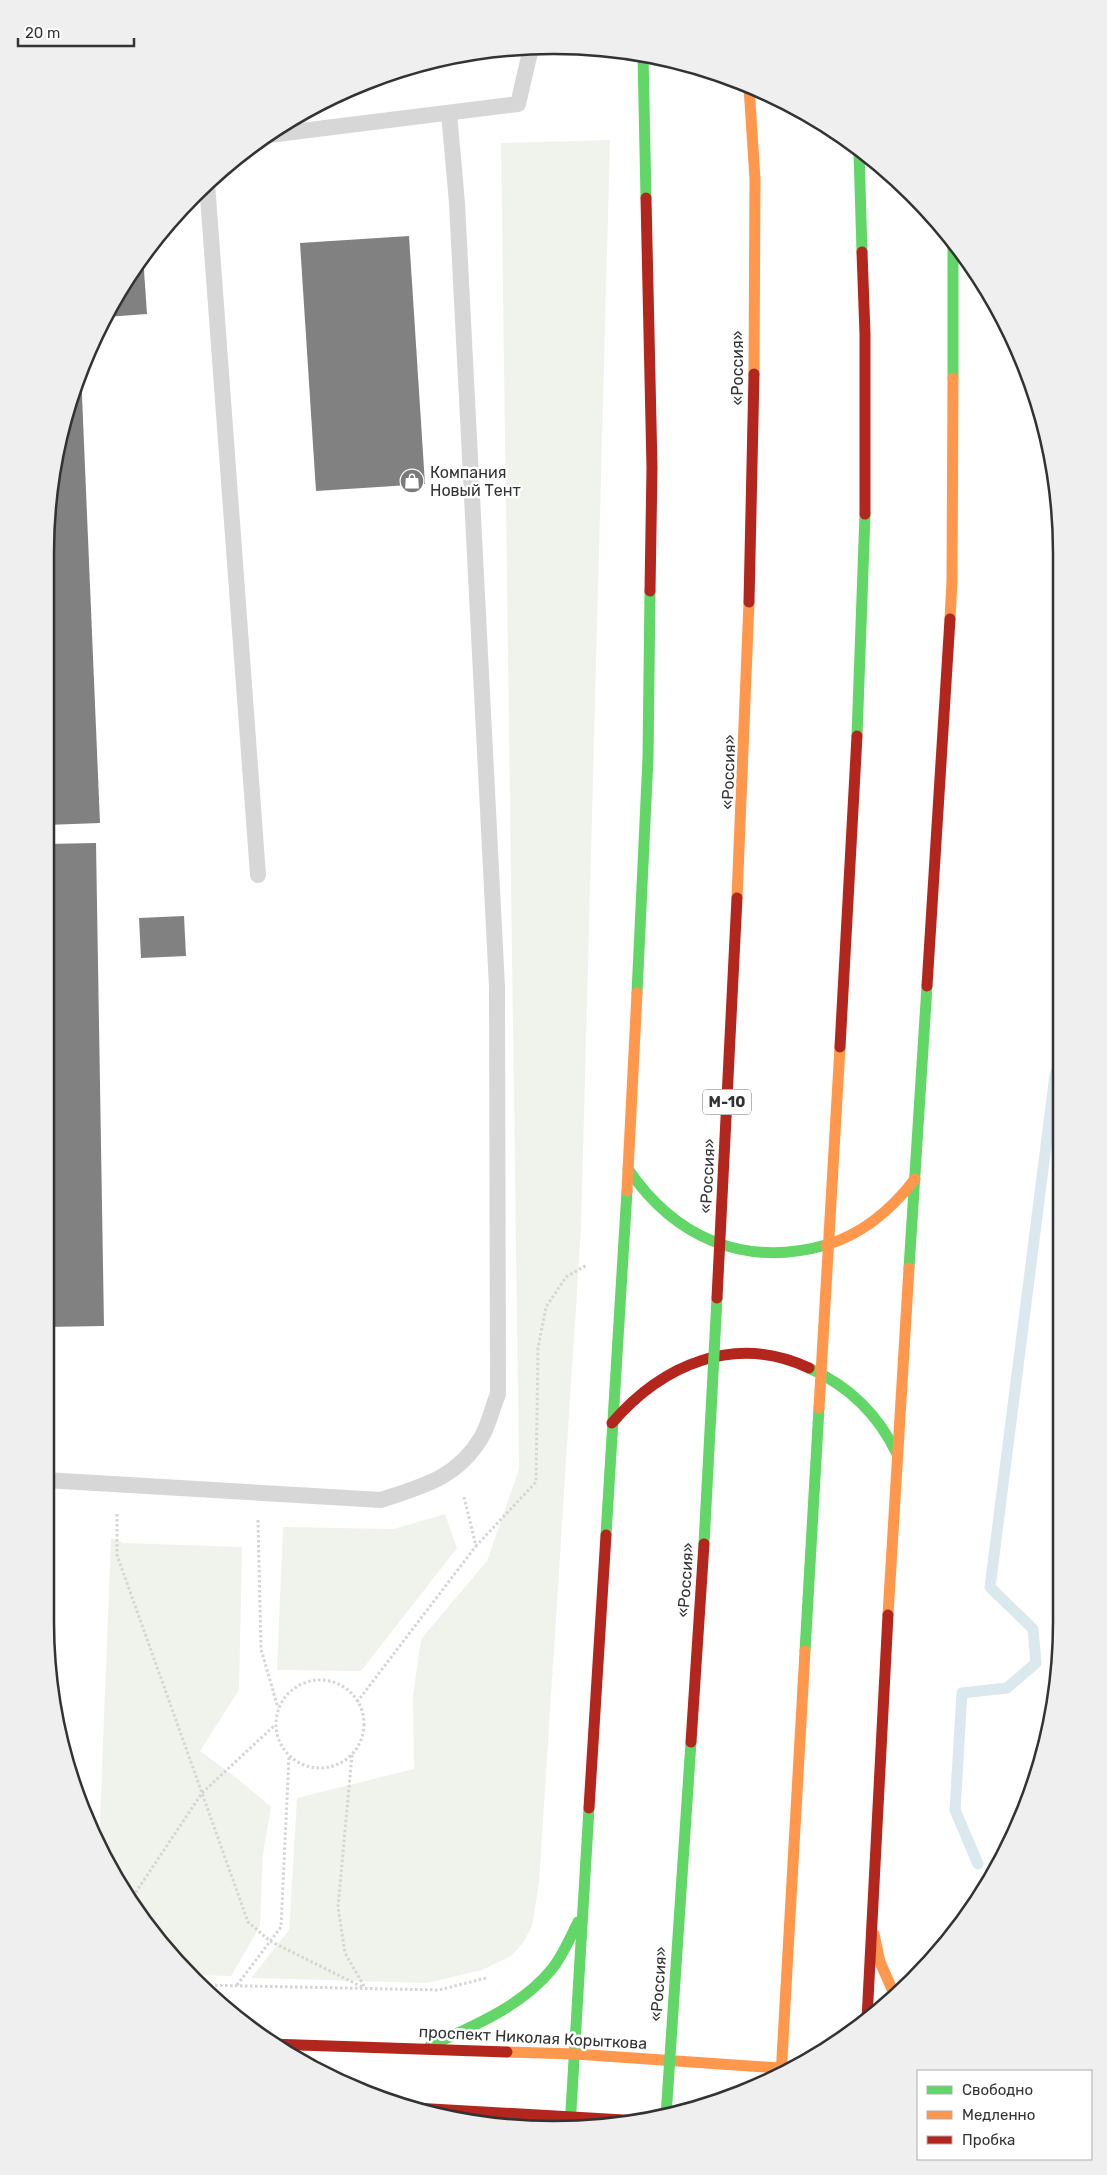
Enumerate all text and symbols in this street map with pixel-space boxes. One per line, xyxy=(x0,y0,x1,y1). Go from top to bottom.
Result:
scale bar xyxy=(18,15,134,47)
text: 20 m xyxy=(25,24,60,42)
street label: «Россия» xyxy=(728,330,747,406)
place label: Компания Новый Тент xyxy=(430,463,521,500)
shop icon: Компания Новый Тент xyxy=(399,468,425,494)
street label: «Россия» xyxy=(718,734,739,810)
road number: М-10 xyxy=(703,1090,751,1114)
street label: «Россия» xyxy=(696,1138,719,1214)
street label: «Россия» xyxy=(673,1542,698,1618)
street label: «Россия» xyxy=(646,1946,671,2022)
street label: проспект Николая Корыткова xyxy=(418,2022,648,2053)
legend xyxy=(917,2070,1092,2160)
text: Свободно xyxy=(962,2081,1033,2099)
text: Медленно xyxy=(962,2106,1035,2124)
text: Пробка xyxy=(962,2131,1015,2149)

